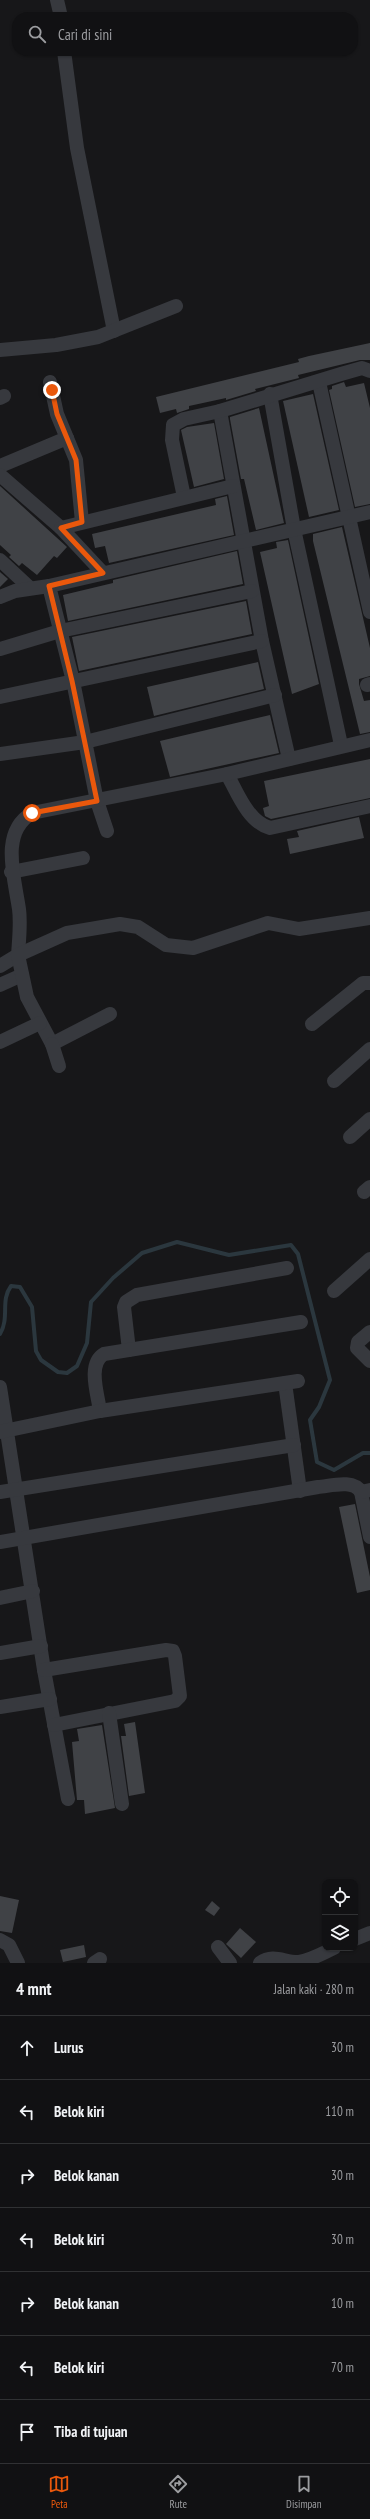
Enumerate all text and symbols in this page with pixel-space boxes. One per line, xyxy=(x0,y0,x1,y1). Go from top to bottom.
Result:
search box xyxy=(12,12,358,56)
icon: search xyxy=(26,23,48,45)
text: Cari di sini xyxy=(58,25,112,44)
route end xyxy=(43,381,61,399)
route start xyxy=(23,804,41,822)
map controls xyxy=(322,1879,358,1951)
button: locate xyxy=(322,1879,358,1915)
button: layers xyxy=(322,1915,358,1951)
text: 4 mnt xyxy=(16,1978,51,2000)
text: Jalan kaki · 280 m xyxy=(274,1981,354,1998)
icon: ahead xyxy=(16,2037,38,2059)
text: Lurus xyxy=(54,2038,83,2057)
text: 30 m xyxy=(331,2039,354,2056)
icon: left xyxy=(16,2101,38,2123)
text: Belok kiri xyxy=(54,2102,104,2121)
text: 110 m xyxy=(325,2103,354,2120)
icon: right xyxy=(16,2165,38,2187)
text: Belok kanan xyxy=(54,2166,119,2185)
text: 30 m xyxy=(331,2167,354,2184)
icon: left xyxy=(16,2229,38,2251)
text: Belok kiri xyxy=(54,2230,104,2249)
text: 30 m xyxy=(331,2231,354,2248)
icon: right xyxy=(16,2293,38,2315)
text: Belok kanan xyxy=(54,2294,119,2313)
text: 10 m xyxy=(331,2295,354,2312)
icon: left xyxy=(16,2357,38,2379)
text: Belok kiri xyxy=(54,2358,104,2377)
text: 70 m xyxy=(331,2359,354,2376)
icon: arrive xyxy=(16,2421,38,2443)
text: Tiba di tujuan xyxy=(54,2422,128,2441)
tab: Peta xyxy=(48,2473,70,2511)
tab: Rute xyxy=(167,2473,189,2511)
tab: Disimpan xyxy=(286,2473,322,2511)

